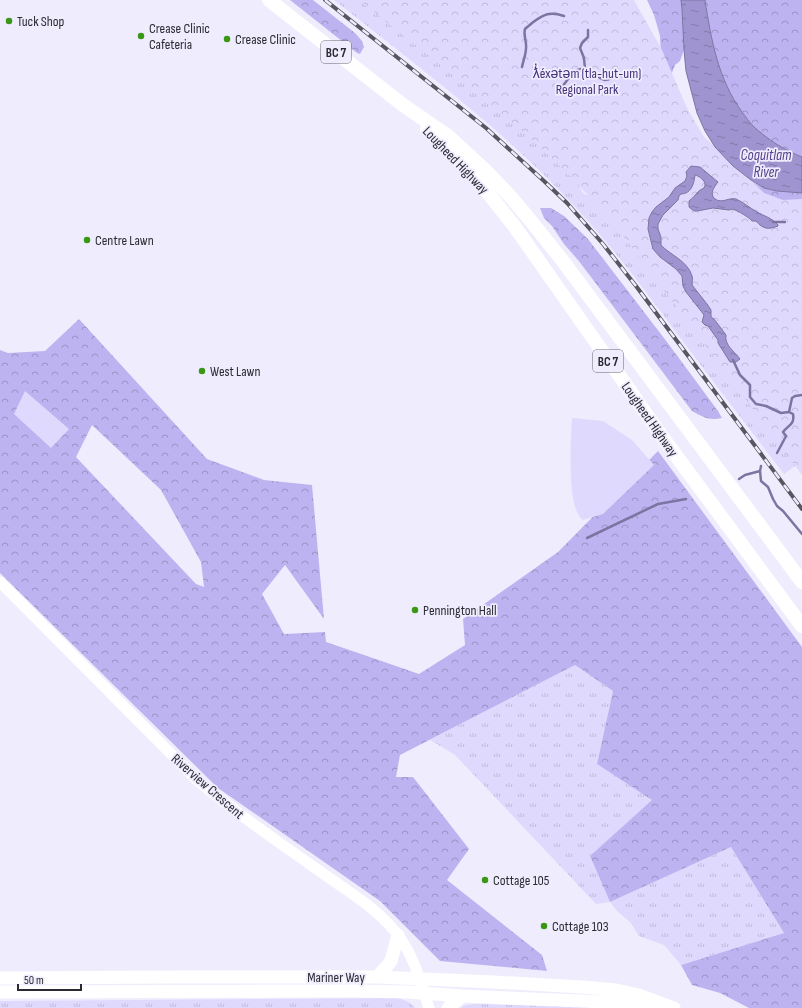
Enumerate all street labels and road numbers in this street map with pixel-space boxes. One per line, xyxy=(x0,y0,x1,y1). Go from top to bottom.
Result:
road number: BC 7 xyxy=(321,41,351,63)
street label: Lougheed Highway xyxy=(419,123,492,198)
road number: BC 7 xyxy=(593,350,623,372)
street label: Lougheed Highway xyxy=(618,379,682,460)
street label: Riverview Crescent xyxy=(168,750,247,822)
street label: Mariner Way xyxy=(307,969,365,986)

